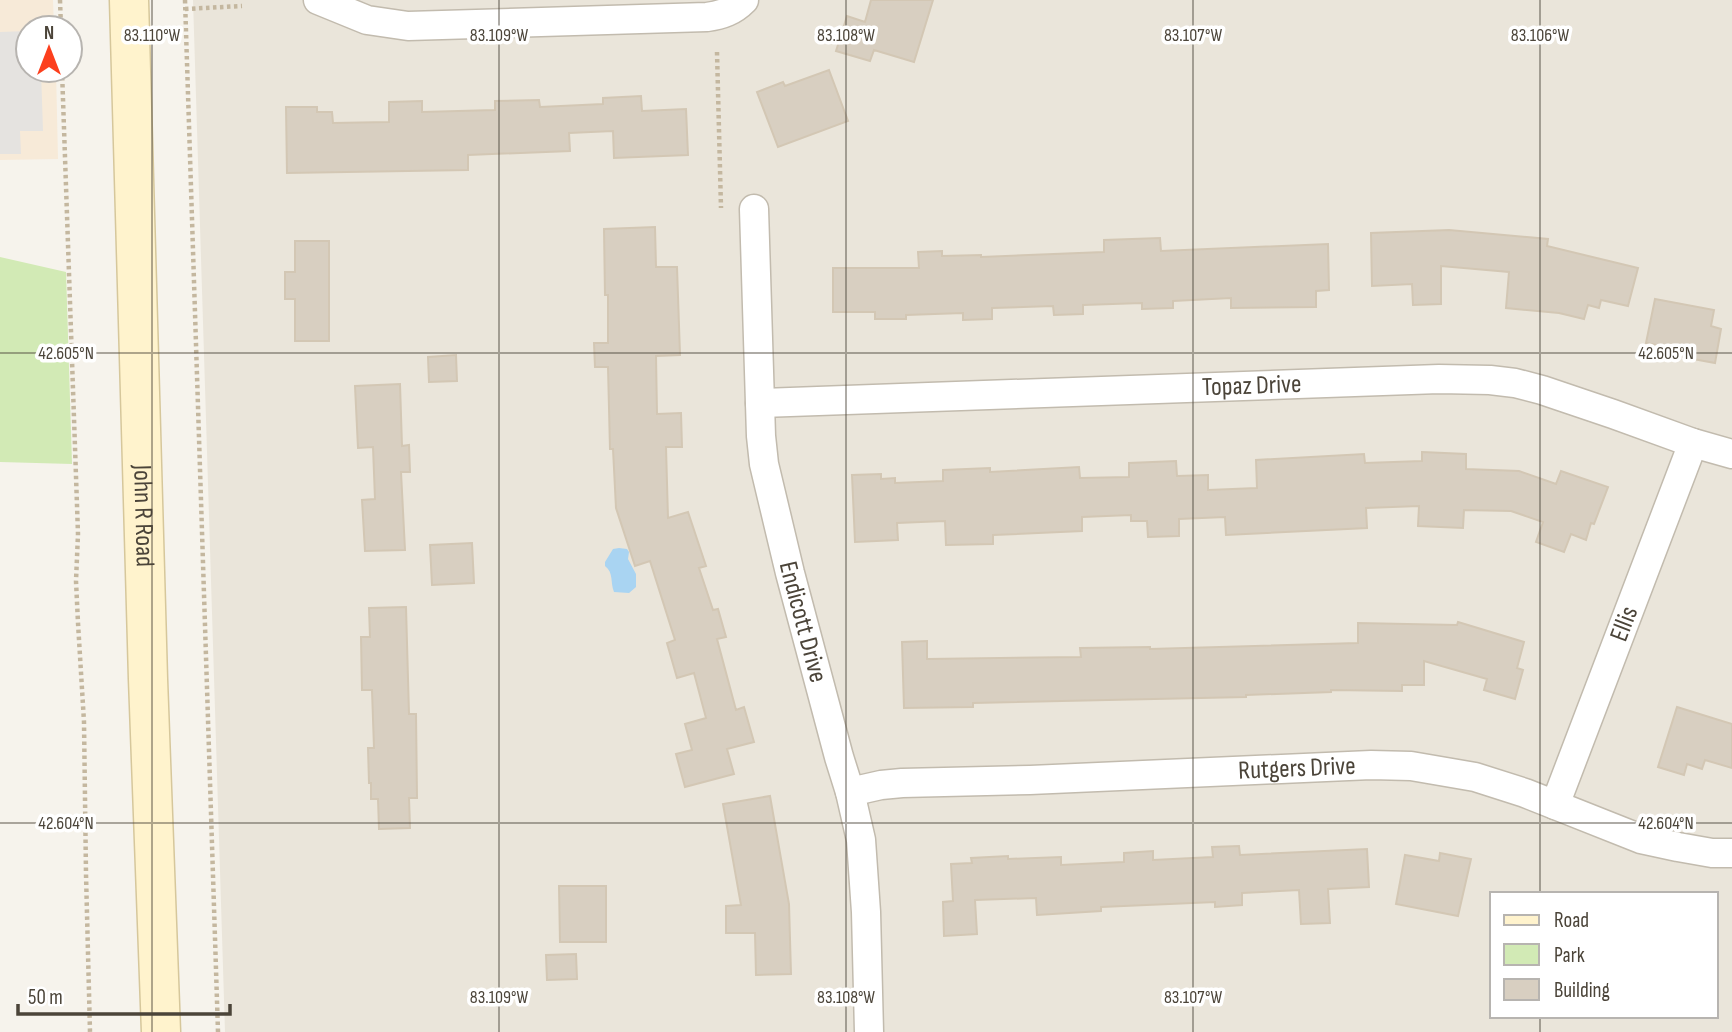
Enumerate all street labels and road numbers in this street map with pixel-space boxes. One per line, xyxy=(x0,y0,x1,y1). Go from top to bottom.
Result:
street label: Topaz Drive xyxy=(1202,368,1302,403)
street label: John R Road xyxy=(126,463,160,567)
street label: Endicott Drive xyxy=(772,558,834,686)
street label: Ellis xyxy=(1603,602,1645,646)
street label: Rutgers Drive xyxy=(1237,750,1356,786)

